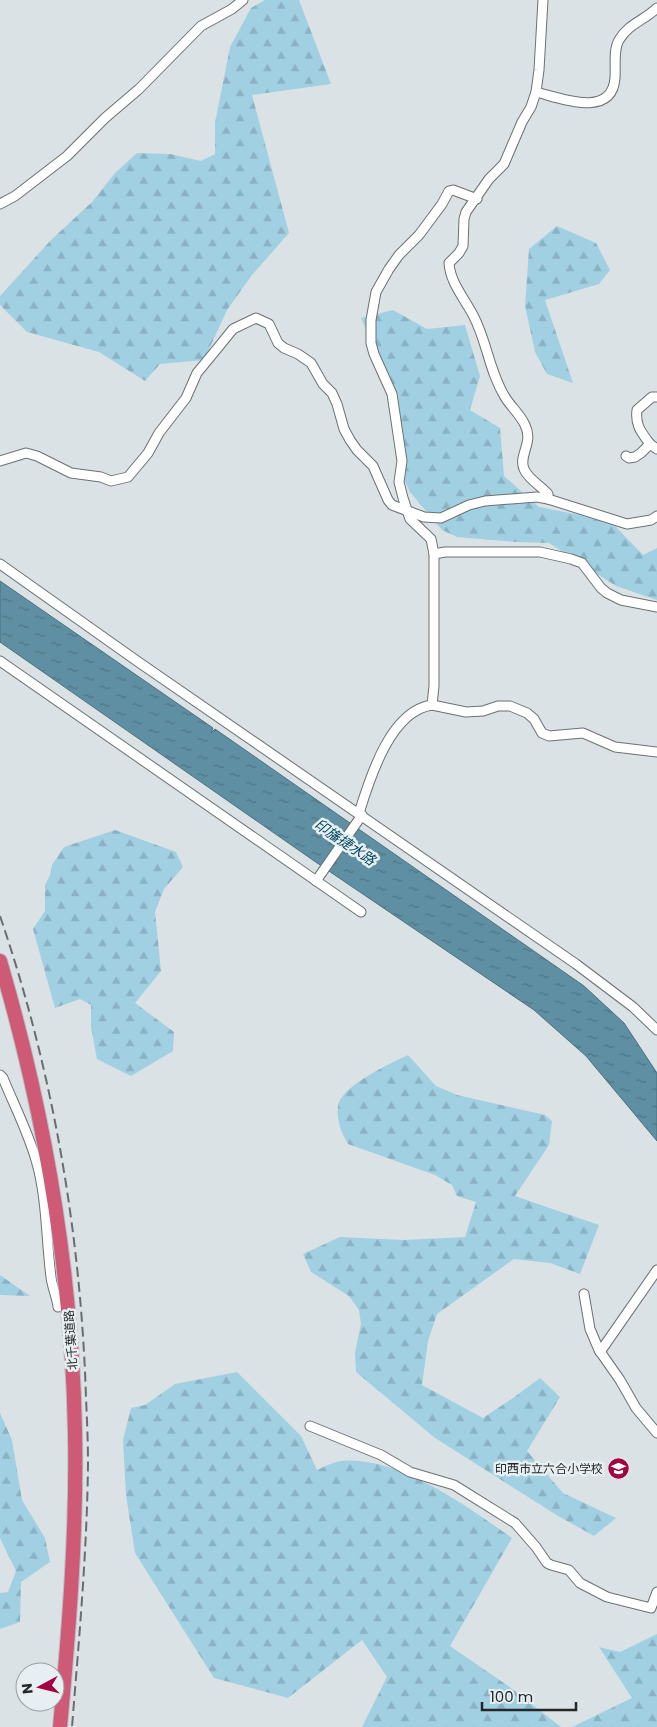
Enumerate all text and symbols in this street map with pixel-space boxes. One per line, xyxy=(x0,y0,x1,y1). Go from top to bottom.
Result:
water label: 印旛捷水路 xyxy=(310,814,380,870)
street label: 北千葉道路 xyxy=(60,1310,81,1371)
school or university icon: 印西市立六合小学校 xyxy=(607,1457,631,1481)
place label: 印西市立六合小学校 xyxy=(495,1460,603,1477)
north arrow xyxy=(15,1662,65,1712)
scale bar xyxy=(482,1680,576,1712)
text: N xyxy=(17,1682,38,1695)
text: 100 m xyxy=(490,1686,533,1707)

